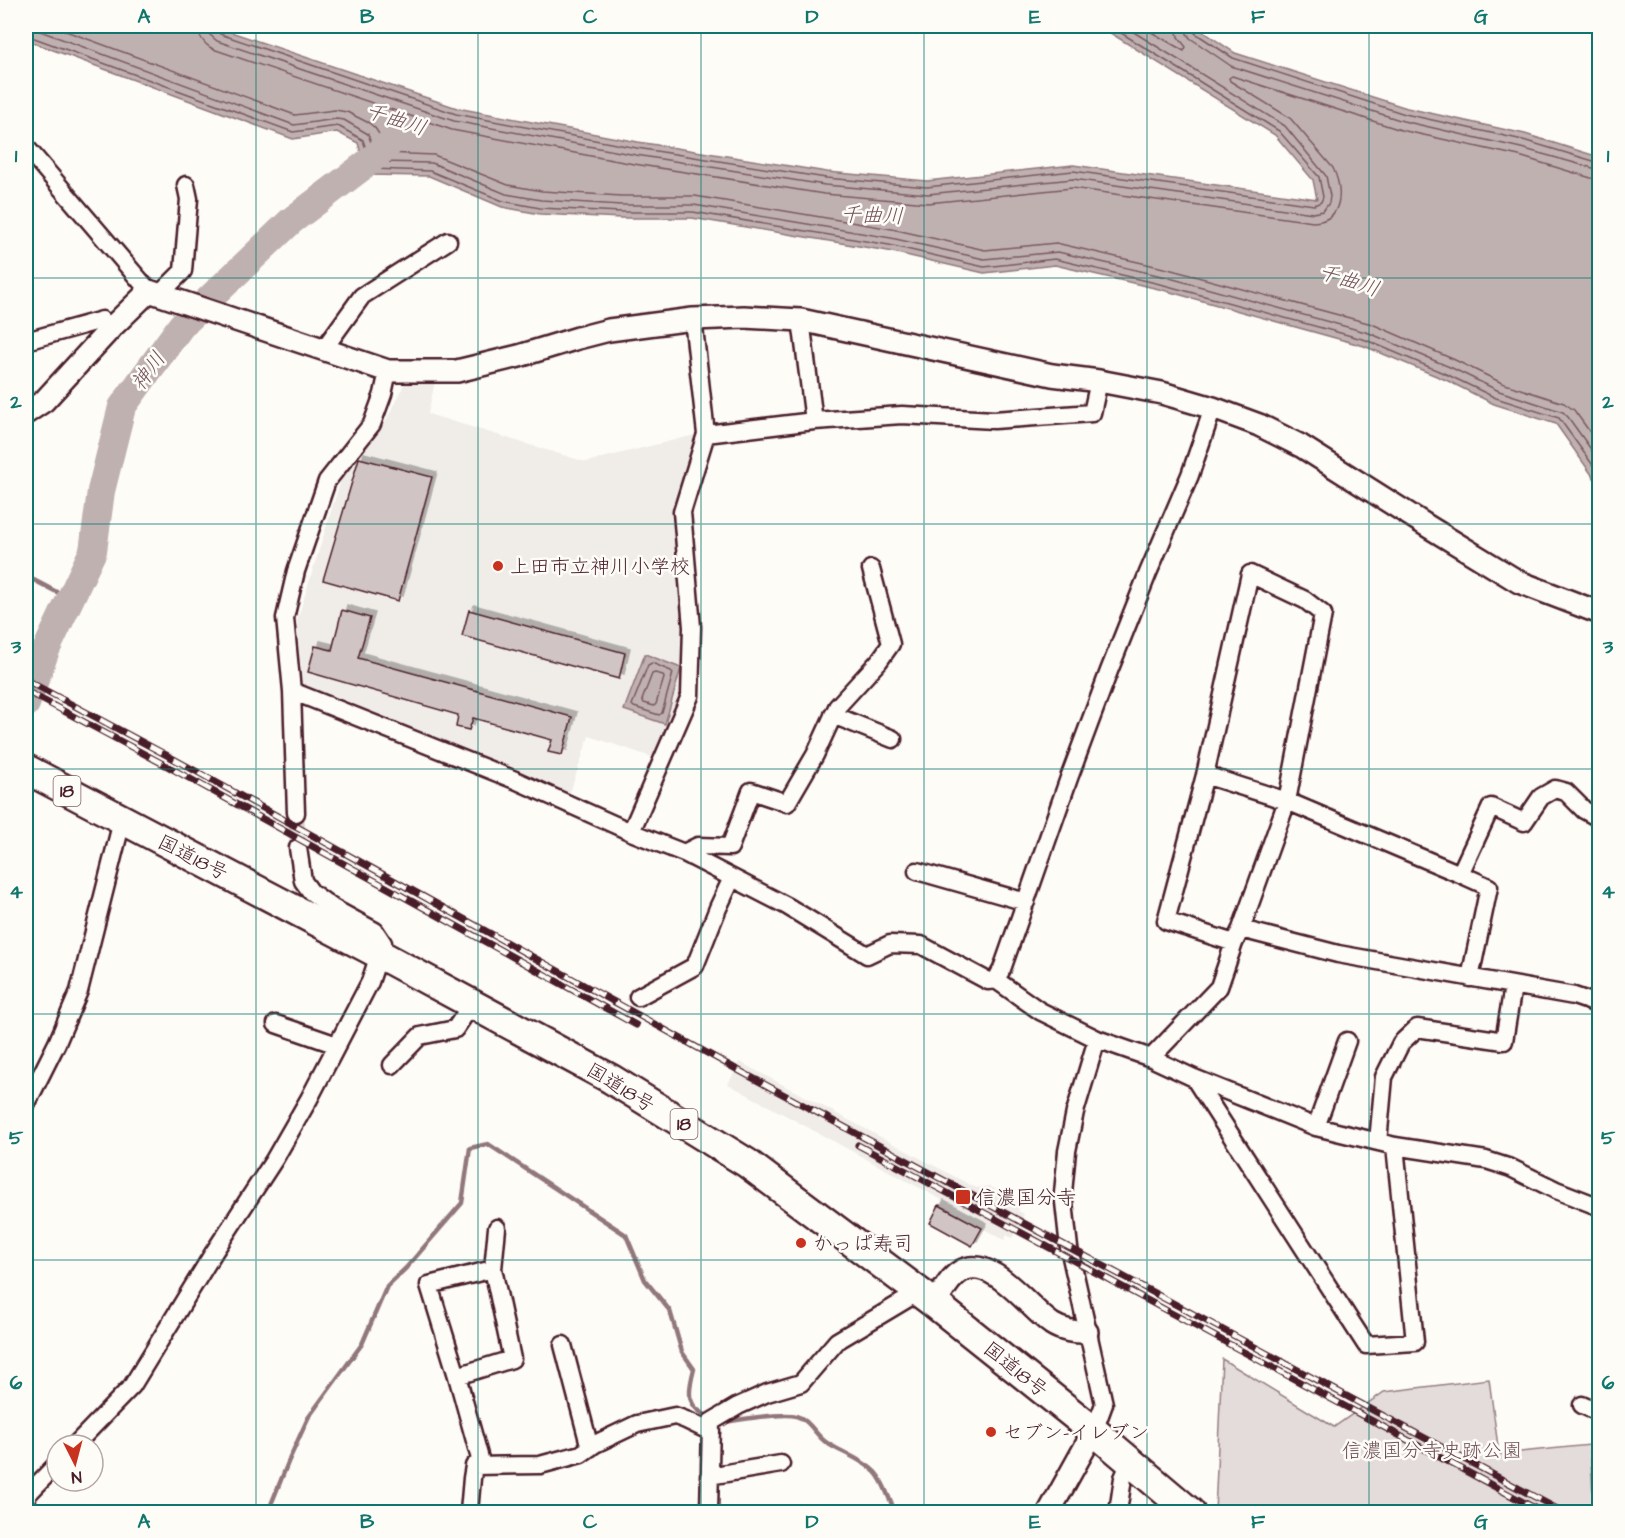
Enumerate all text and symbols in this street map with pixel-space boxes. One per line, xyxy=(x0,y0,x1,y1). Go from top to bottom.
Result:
text: A xyxy=(138,3,151,31)
text: B xyxy=(360,3,375,31)
text: C xyxy=(583,3,598,31)
text: D xyxy=(806,3,819,31)
text: E xyxy=(1029,3,1041,31)
text: F xyxy=(1251,3,1266,31)
text: G xyxy=(1474,3,1488,31)
water label: 千曲川 xyxy=(361,96,430,143)
text: 1 xyxy=(15,142,18,170)
text: 1 xyxy=(1607,142,1610,170)
water label: 千曲川 xyxy=(840,200,904,231)
water label: 千曲川 xyxy=(1314,257,1383,304)
water label: 神川 xyxy=(124,346,172,397)
text: 2 xyxy=(9,388,22,416)
text: 2 xyxy=(1601,388,1614,416)
place label: 上田市立神川小学校 xyxy=(510,553,690,581)
marker: 上田市立神川小学校 xyxy=(491,559,505,573)
text: 3 xyxy=(10,633,22,661)
text: 3 xyxy=(1602,633,1614,661)
road number: 18 xyxy=(54,776,80,806)
street label: 国道18号 xyxy=(153,828,233,888)
text: 4 xyxy=(9,878,23,906)
text: 4 xyxy=(1601,878,1615,906)
street label: 国道18号 xyxy=(581,1056,660,1119)
road number: 18 xyxy=(670,1109,698,1139)
text: 5 xyxy=(9,1124,24,1152)
text: 5 xyxy=(1601,1124,1616,1152)
place label: 信濃国分寺 xyxy=(976,1184,1076,1212)
marker: 信濃国分寺 xyxy=(954,1188,972,1206)
place label: かっぱ寿司 xyxy=(813,1230,913,1258)
marker: かっぱ寿司 xyxy=(794,1236,808,1250)
street label: 国道18号 xyxy=(977,1335,1054,1404)
text: 6 xyxy=(10,1369,23,1397)
text: 6 xyxy=(1602,1369,1615,1397)
place label: セブン-イレブン xyxy=(1003,1419,1149,1447)
marker: セブン-イレブン xyxy=(984,1425,998,1439)
north arrow xyxy=(45,1433,105,1493)
park label: 信濃国分寺史跡公園 xyxy=(1342,1437,1522,1465)
text: N xyxy=(70,1465,83,1488)
text: A xyxy=(138,1508,151,1536)
text: B xyxy=(360,1508,375,1536)
text: C xyxy=(583,1508,598,1536)
text: D xyxy=(806,1508,819,1536)
text: E xyxy=(1029,1508,1041,1536)
text: F xyxy=(1251,1508,1266,1536)
text: G xyxy=(1474,1508,1488,1536)

